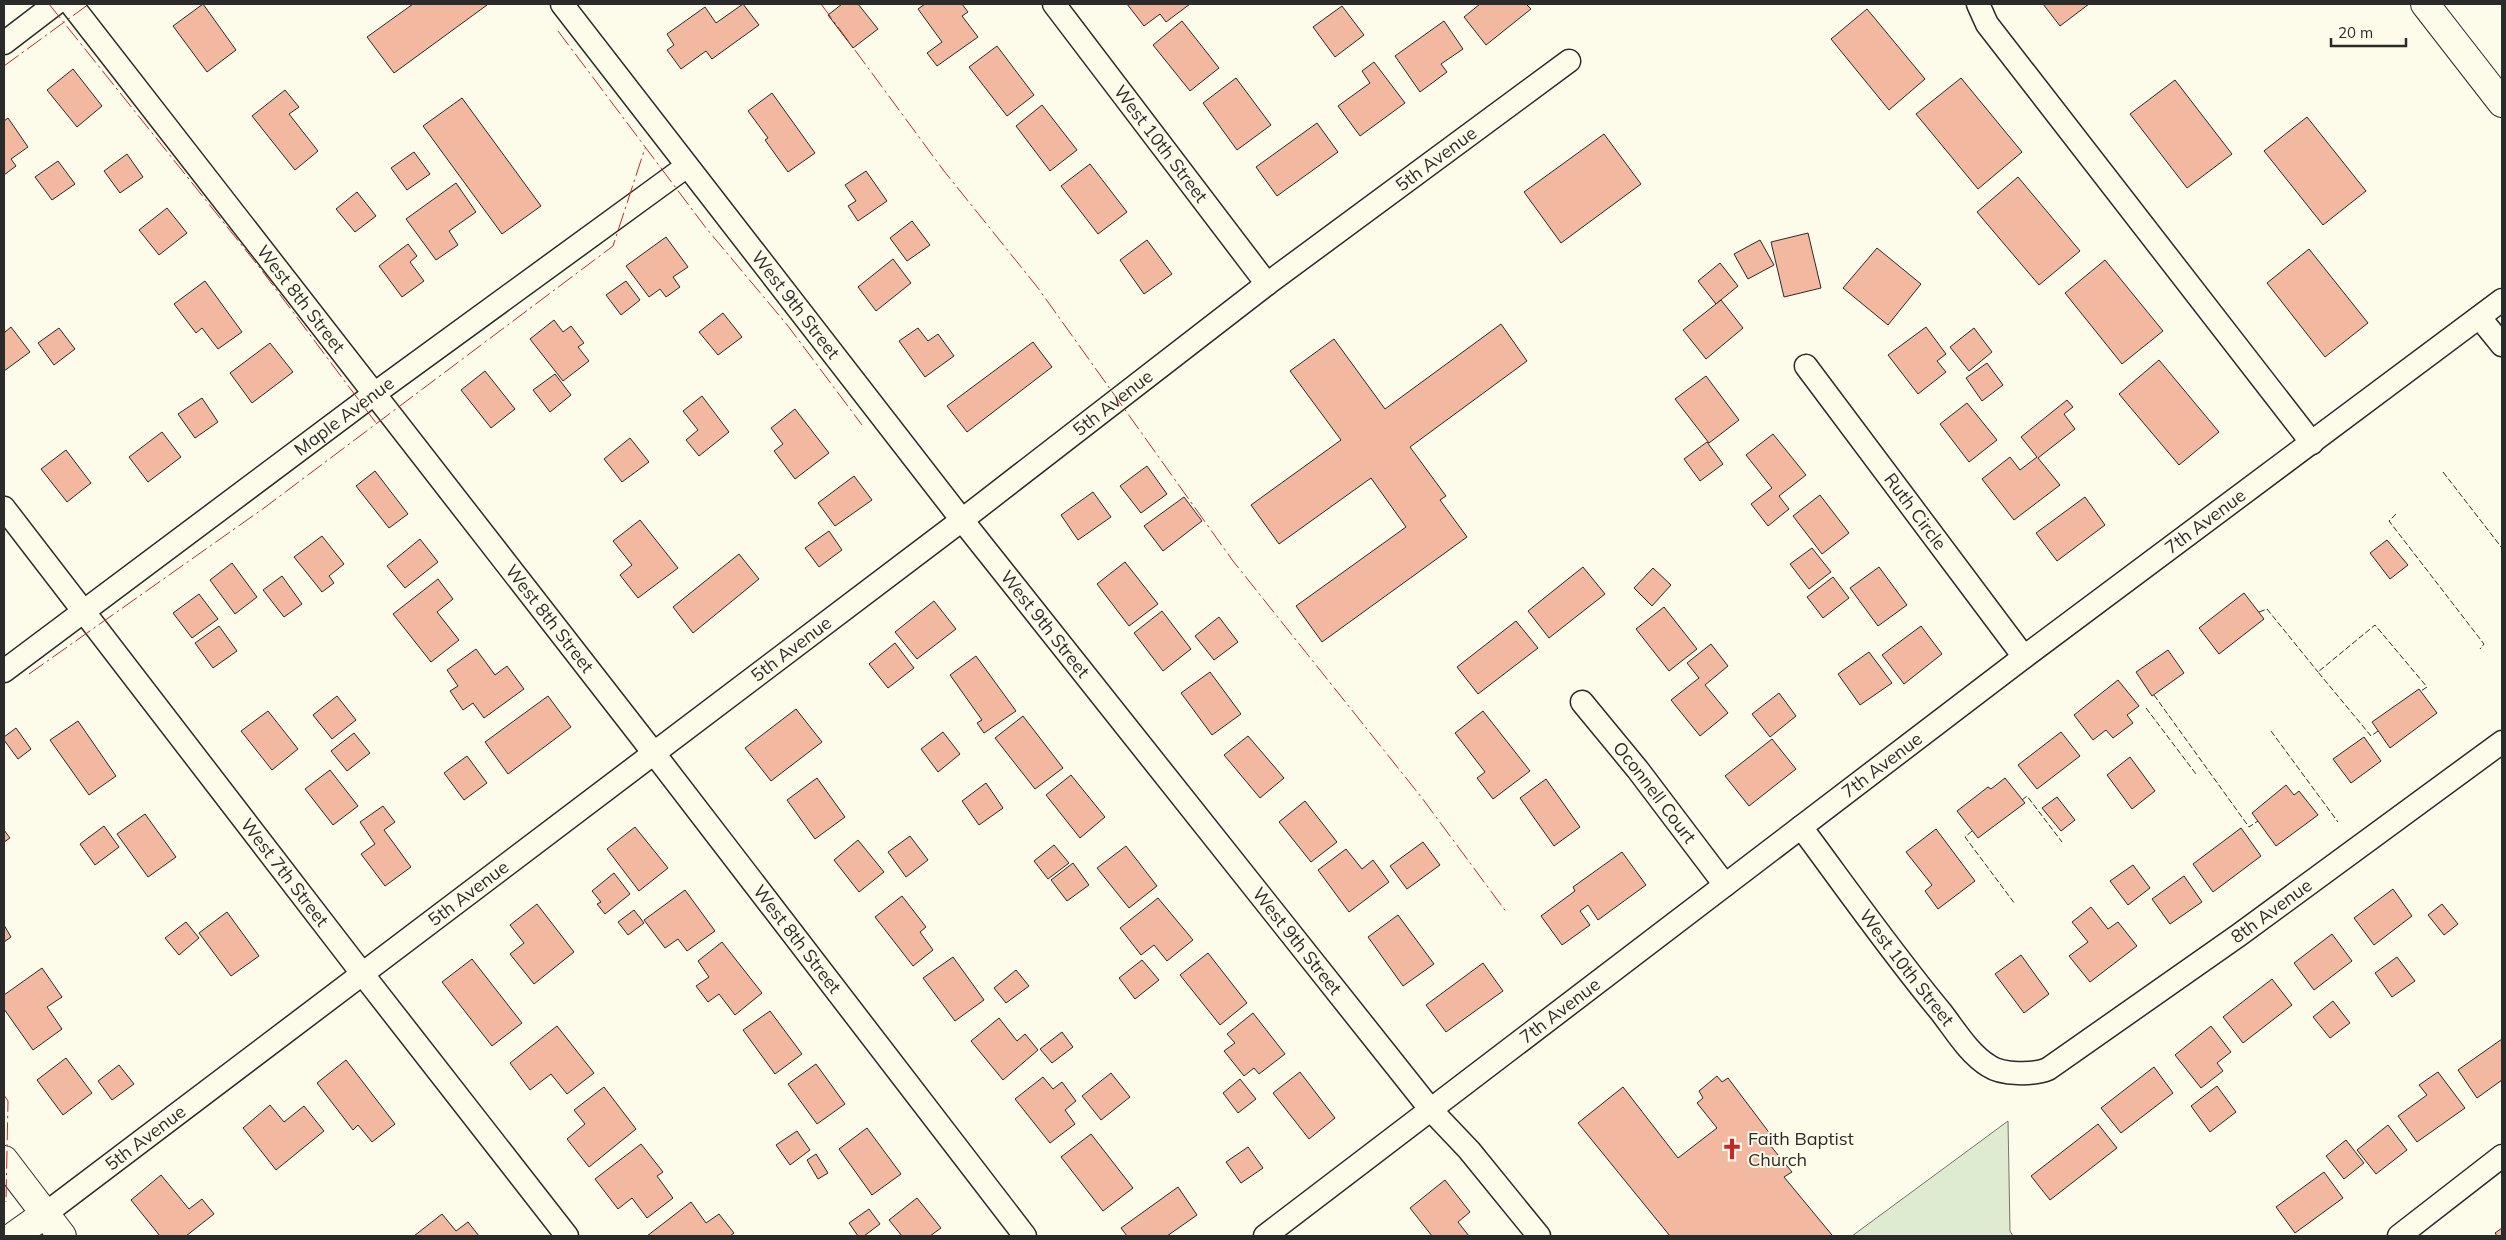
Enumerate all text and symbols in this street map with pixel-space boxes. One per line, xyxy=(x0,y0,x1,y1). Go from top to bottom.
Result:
scale bar xyxy=(2331,15,2406,47)
text: 20 m xyxy=(2338,23,2373,42)
street label: West 10th Street xyxy=(1109,80,1213,207)
street label: 5th Avenue xyxy=(1391,121,1481,196)
street label: West 8th Street xyxy=(252,240,350,358)
street label: West 9th Street xyxy=(747,246,845,364)
street label: 5th Avenue xyxy=(1068,365,1157,441)
street label: Maple Avenue xyxy=(290,371,398,461)
street label: Ruth Circle xyxy=(1879,468,1952,554)
street label: 7th Avenue xyxy=(2160,483,2250,559)
street label: West 8th Street xyxy=(501,560,599,677)
street label: West 9th Street xyxy=(996,566,1095,682)
street label: 5th Avenue xyxy=(746,611,836,687)
street label: 7th Avenue xyxy=(1837,727,1926,803)
street label: Oconnell Court xyxy=(1608,737,1701,848)
street label: West 7th Street xyxy=(236,813,334,931)
street label: 5th Avenue xyxy=(423,855,513,931)
street label: 8th Avenue xyxy=(2226,873,2316,948)
street label: West 8th Street xyxy=(748,880,846,998)
street label: West 9th Street xyxy=(1248,883,1347,999)
street label: West 10th Street xyxy=(1854,905,1959,1030)
street label: 7th Avenue xyxy=(1515,973,1604,1049)
street label: 5th Avenue xyxy=(100,1100,190,1175)
place label: Faith Baptist Church xyxy=(1748,1127,1854,1171)
church icon: Faith Baptist Church xyxy=(1719,1136,1745,1162)

